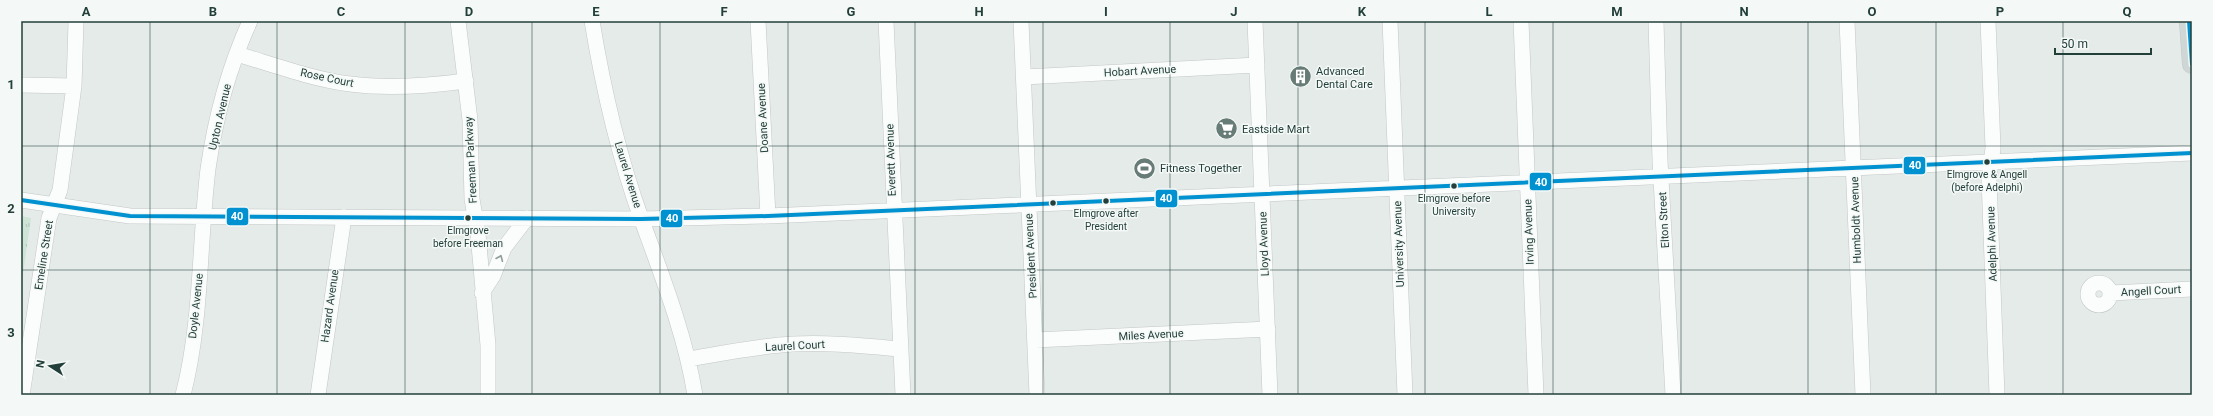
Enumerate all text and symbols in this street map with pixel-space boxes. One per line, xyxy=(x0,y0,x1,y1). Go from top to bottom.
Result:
text: A xyxy=(82,4,91,19)
text: B xyxy=(209,4,217,19)
text: C xyxy=(337,4,346,19)
text: D xyxy=(465,4,473,19)
text: E xyxy=(592,4,600,19)
text: F xyxy=(720,4,728,19)
text: G xyxy=(847,4,856,19)
text: H xyxy=(974,4,984,19)
text: I xyxy=(1104,4,1108,19)
text: J xyxy=(1230,4,1238,19)
text: K xyxy=(1358,4,1367,19)
text: L xyxy=(1485,4,1493,19)
text: M xyxy=(1611,4,1623,19)
text: N xyxy=(1739,4,1749,19)
text: O xyxy=(1868,4,1877,19)
text: P xyxy=(1996,4,2004,19)
text: Q xyxy=(2123,4,2132,19)
scale bar xyxy=(2055,30,2151,56)
text: 50 m xyxy=(2061,37,2088,51)
street label: Hobart Avenue xyxy=(1103,63,1177,79)
building icon: Advanced Dental Care xyxy=(1288,64,1314,90)
place label: Advanced Dental Care xyxy=(1316,65,1373,91)
street label: Rose Court xyxy=(299,66,355,90)
text: 1 xyxy=(7,77,15,92)
street label: Upton Avenue xyxy=(206,82,234,152)
street label: Doane Avenue xyxy=(755,83,771,153)
street label: Freeman Parkway xyxy=(462,115,480,204)
supermarket icon: Eastside Mart xyxy=(1214,116,1240,142)
street label: Everett Avenue xyxy=(883,123,899,196)
place label: Eastside Mart xyxy=(1242,123,1310,136)
street label: Laurel Avenue xyxy=(612,140,644,210)
sports icon: Fitness Together xyxy=(1131,155,1157,181)
line badge: 40 xyxy=(1903,156,1926,175)
marker: Elmgrove & Angell (before Adelphi) xyxy=(1982,157,1992,167)
text: 40 xyxy=(1909,159,1921,172)
place label: Fitness Together xyxy=(1160,162,1242,175)
place label: Elmgrove & Angell (before Adelphi) xyxy=(1947,169,2027,194)
line badge: 40 xyxy=(1529,172,1552,191)
text: 40 xyxy=(1535,176,1547,189)
street label: Humboldt Avenue xyxy=(1848,176,1864,264)
marker: Elmgrove before University xyxy=(1449,181,1459,191)
line badge: 40 xyxy=(1155,189,1178,208)
street label: Elton Street xyxy=(1656,191,1672,249)
text: 40 xyxy=(1160,192,1172,205)
place label: Elmgrove before University xyxy=(1418,193,1490,217)
marker: Elmgrove after President xyxy=(1101,196,1111,206)
unlabelled marker xyxy=(1048,198,1058,208)
street label: Irving Avenue xyxy=(1521,199,1537,265)
street label: University Avenue xyxy=(1391,200,1407,287)
text: 2 xyxy=(7,201,15,216)
street label: Adelphi Avenue xyxy=(1984,206,2000,282)
line badge: 40 xyxy=(226,207,249,226)
place label: Elmgrove after President xyxy=(1074,208,1139,232)
line badge: 40 xyxy=(660,209,683,228)
text: 40 xyxy=(231,210,243,223)
street label: Lloyd Avenue xyxy=(1256,211,1272,277)
text: 40 xyxy=(666,212,678,225)
marker: Elmgrove before Freeman xyxy=(463,213,473,223)
street label: President Avenue xyxy=(1022,213,1040,299)
street label: Emeline Street xyxy=(32,219,56,291)
place label: Elmgrove before Freeman xyxy=(433,225,503,249)
one-way arrow xyxy=(495,255,503,263)
street label: Hazard Avenue xyxy=(318,268,342,343)
street label: Doyle Avenue xyxy=(186,272,206,339)
street label: Angell Court xyxy=(2120,283,2182,299)
text: 3 xyxy=(7,325,15,340)
street label: Miles Avenue xyxy=(1118,327,1184,343)
street label: Laurel Court xyxy=(765,338,826,354)
north arrow xyxy=(30,346,70,386)
text: N xyxy=(34,359,48,369)

